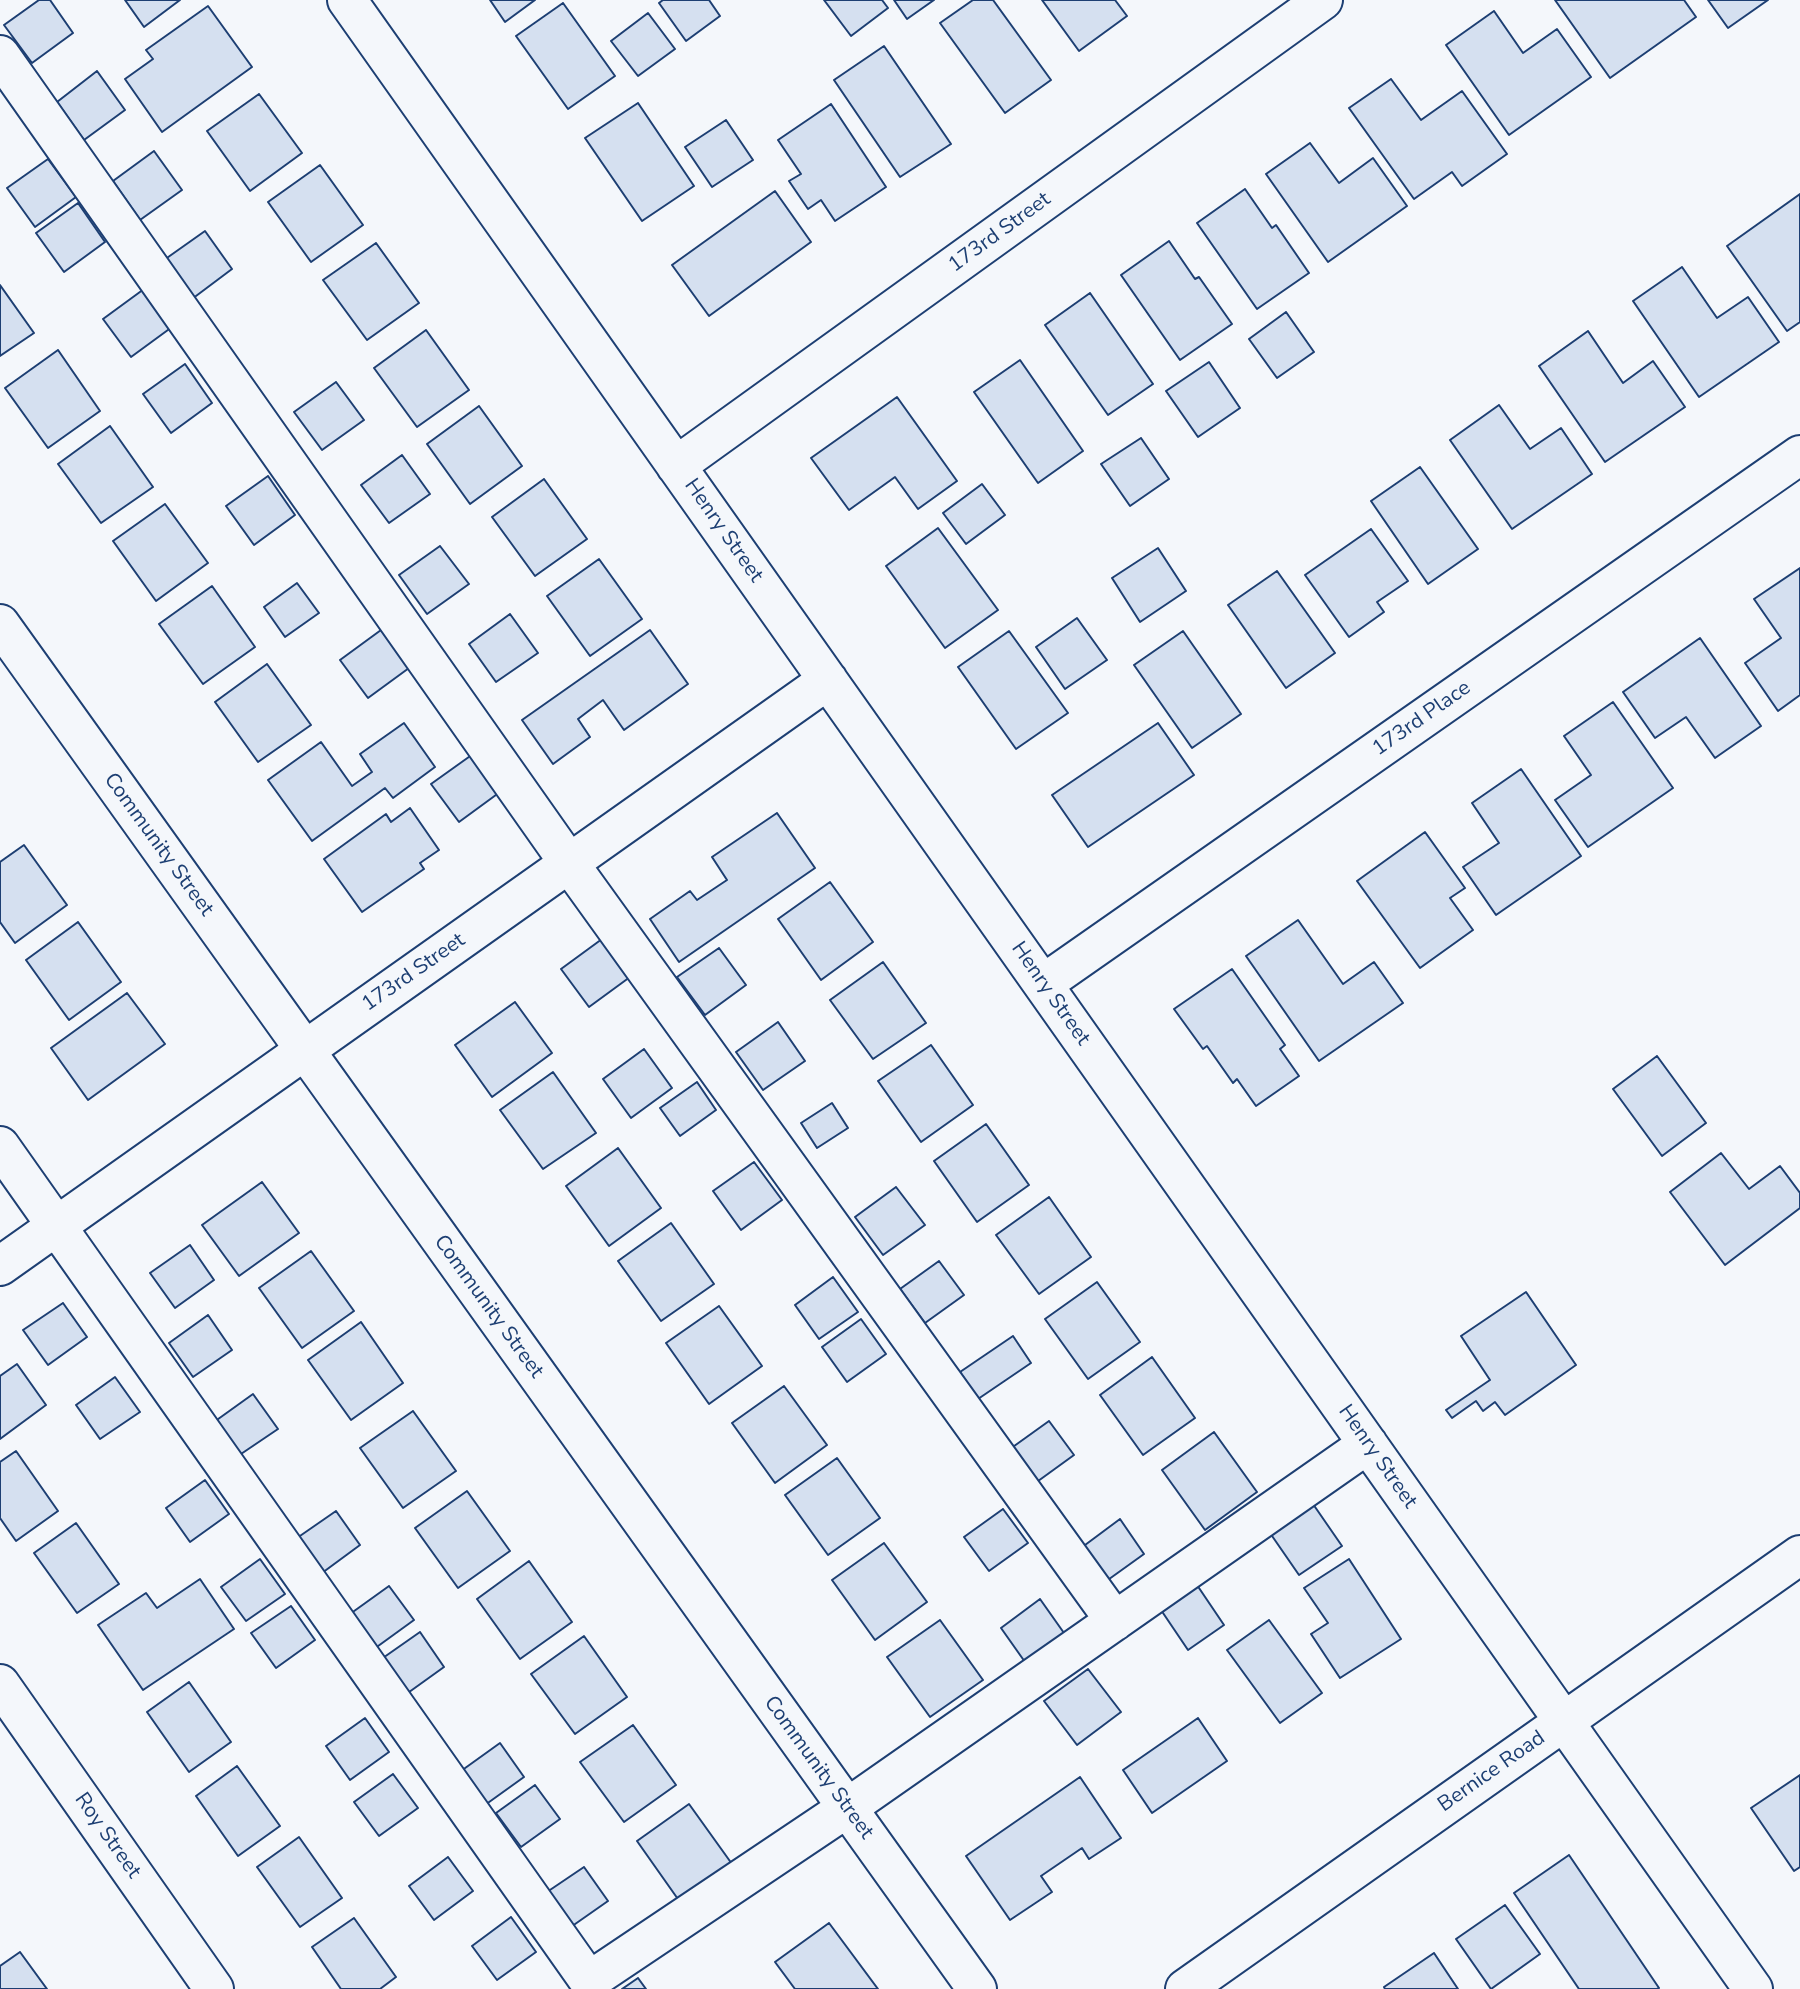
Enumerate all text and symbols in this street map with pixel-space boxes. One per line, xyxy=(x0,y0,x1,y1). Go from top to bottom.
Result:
street label: 173rd Street xyxy=(944,188,1056,278)
street label: Henry Street xyxy=(678,474,768,588)
street label: 173rd Place xyxy=(1368,676,1476,762)
street label: Community Street xyxy=(98,769,218,921)
street label: 173rd Street xyxy=(358,928,470,1018)
street label: Henry Street xyxy=(1005,937,1095,1051)
street label: Community Street xyxy=(428,1231,548,1383)
street label: Henry Street xyxy=(1332,1400,1422,1514)
street label: Community Street xyxy=(758,1692,878,1844)
street label: Bernice Road xyxy=(1434,1726,1550,1818)
street label: Roy Street xyxy=(68,1788,146,1884)

